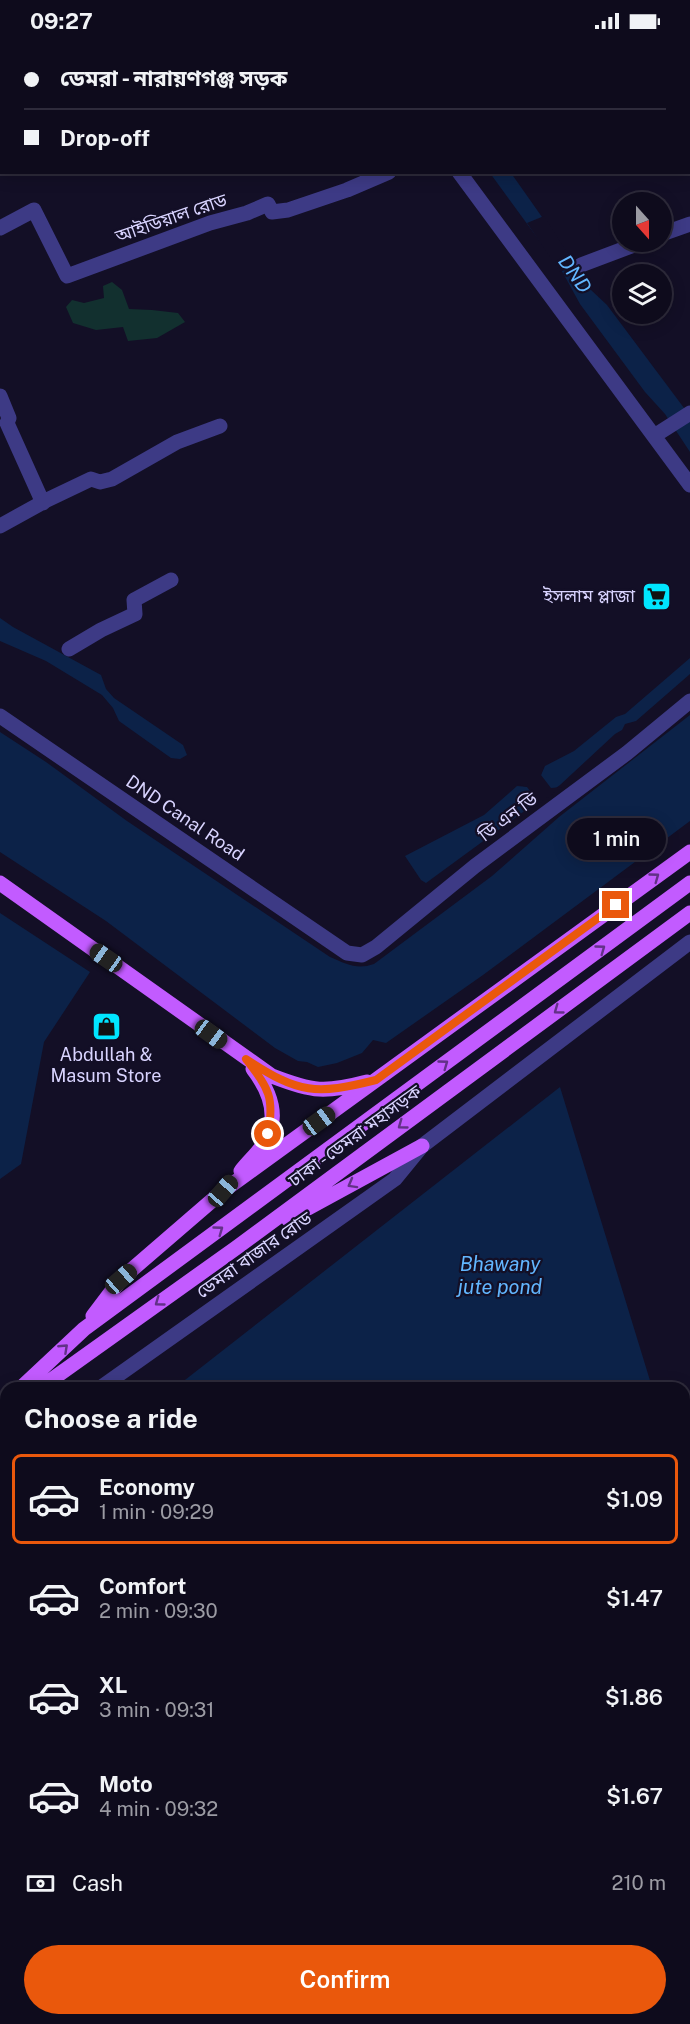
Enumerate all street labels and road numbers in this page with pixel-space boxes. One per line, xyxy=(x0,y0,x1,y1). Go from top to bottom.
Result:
street label: আইডিয়াল রোড xyxy=(111,189,230,247)
street label: DND Canal Road xyxy=(122,770,248,865)
street label: ডি এন ডি xyxy=(473,788,541,846)
street label: ঢাকা - ডেমরা মহাসড়ক xyxy=(284,1080,425,1191)
street label: ডেমরা বাজার রোড xyxy=(192,1207,316,1302)

